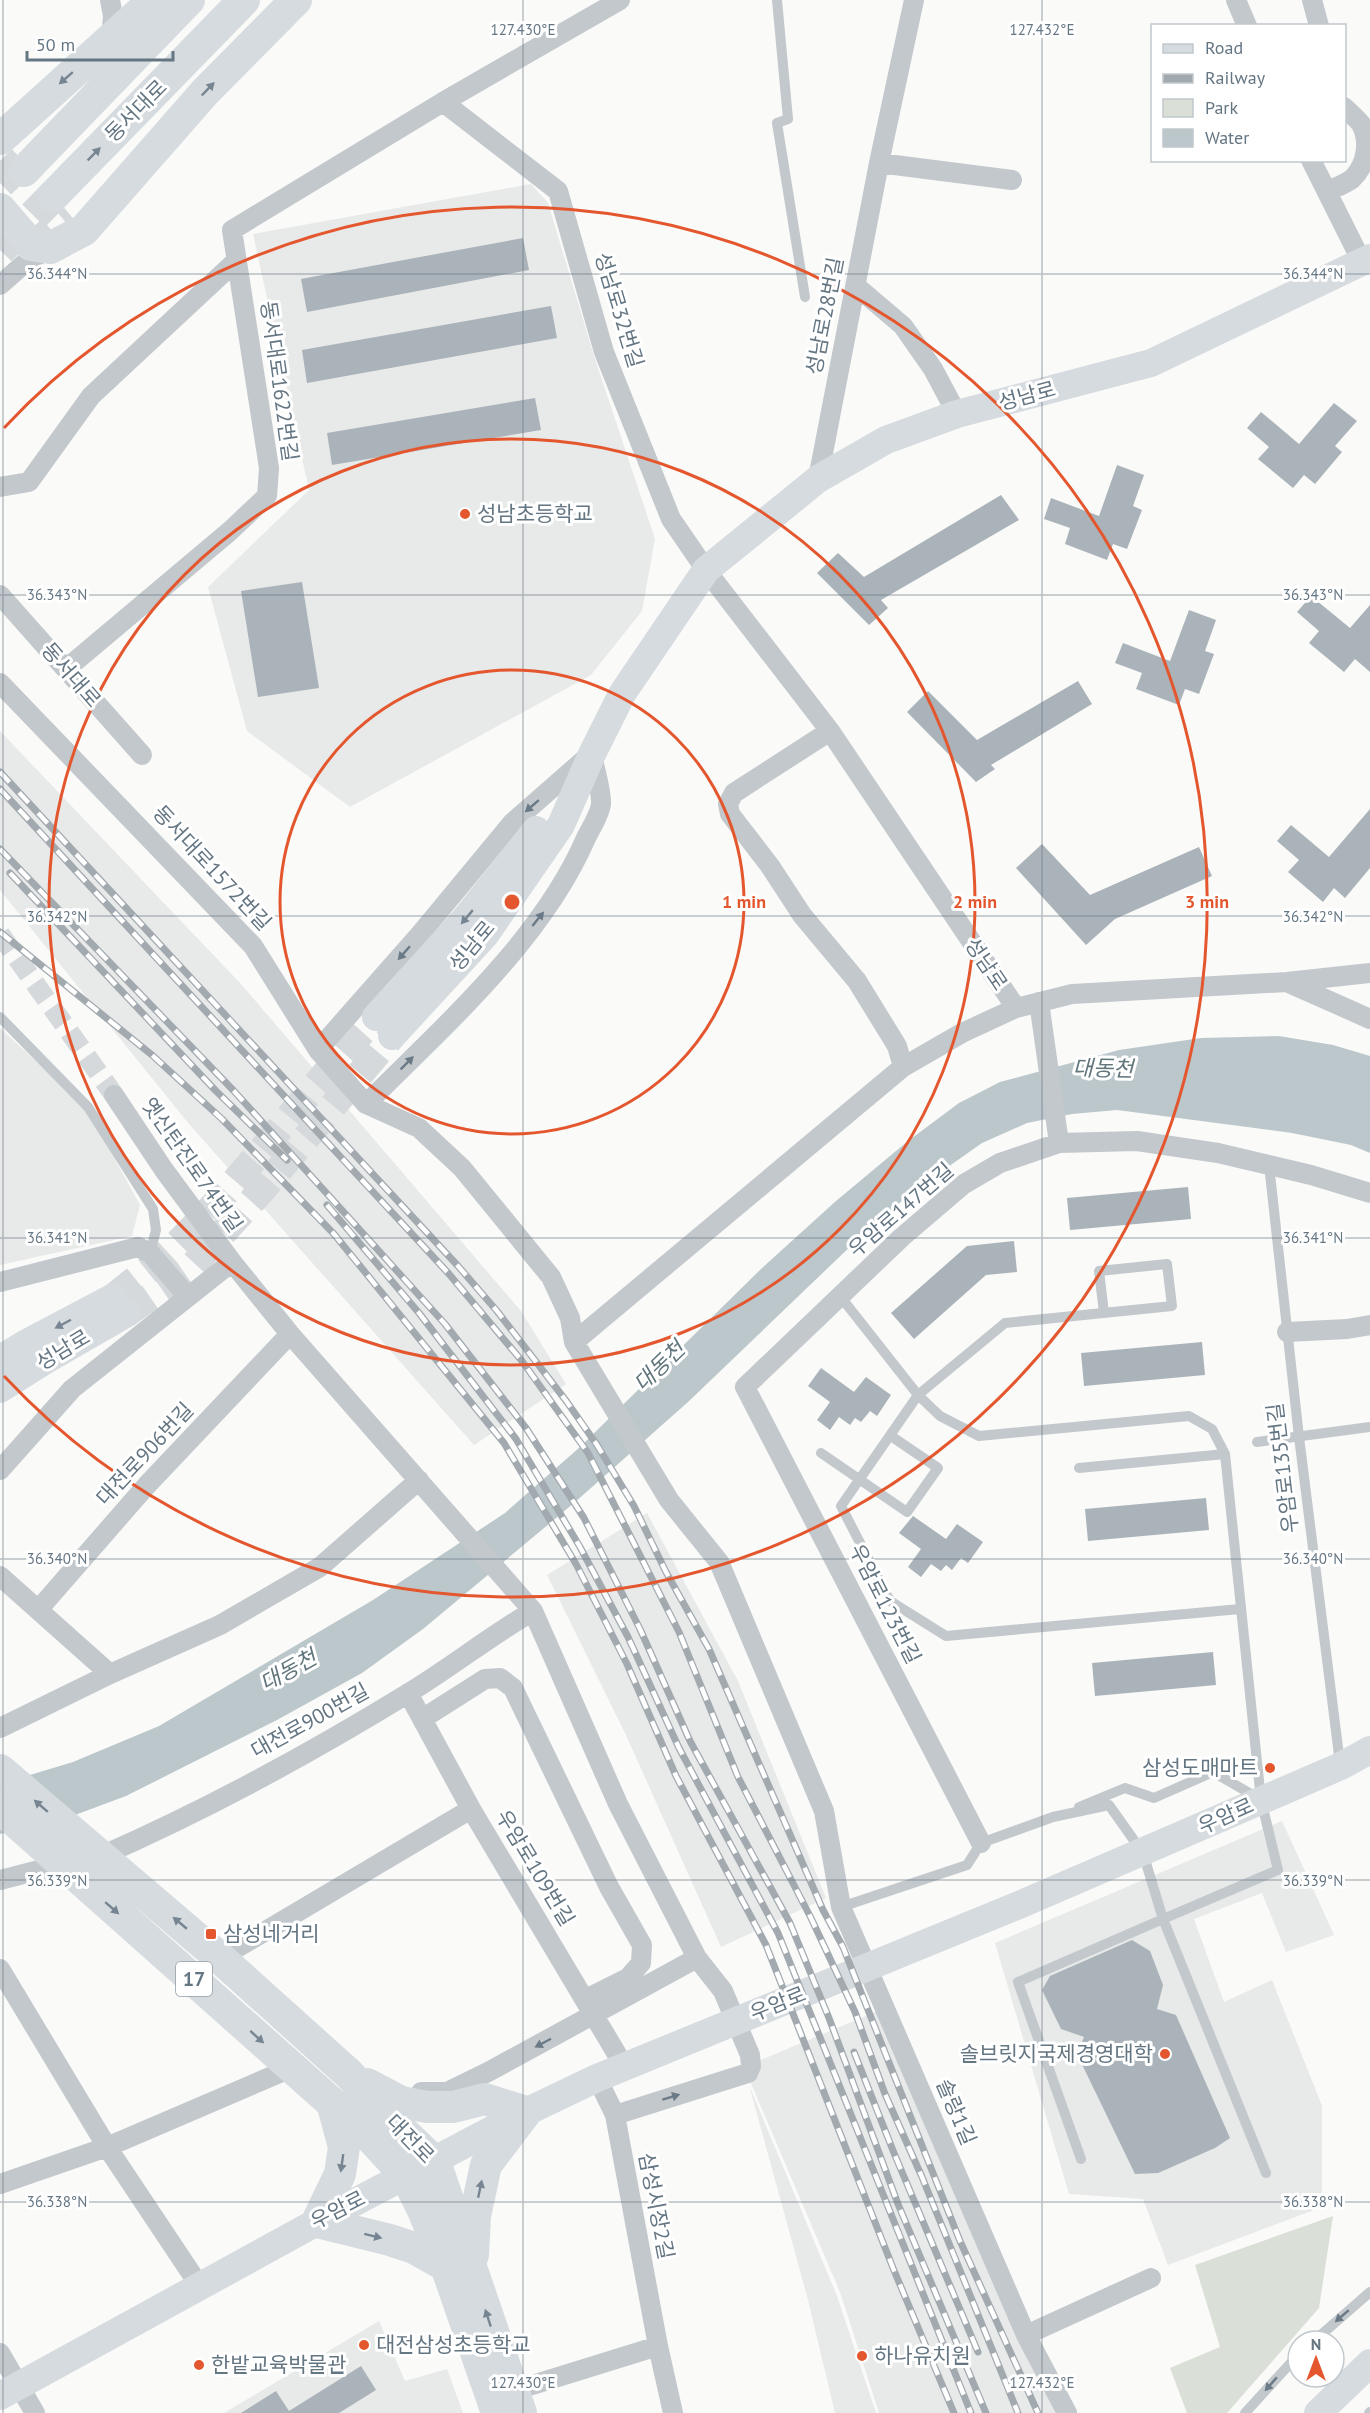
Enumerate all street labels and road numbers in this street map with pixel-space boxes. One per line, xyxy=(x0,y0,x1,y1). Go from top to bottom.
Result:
street label: 동서대로 xyxy=(99,74,173,148)
street label: 성남로32번길 xyxy=(589,249,650,371)
street label: 성남로28번길 xyxy=(800,255,849,377)
street label: 동서대로1622번길 xyxy=(255,299,304,463)
street label: 성남로 xyxy=(995,375,1058,416)
street label: 동서대로 xyxy=(36,637,107,713)
street label: 동서대로1572번길 xyxy=(147,799,277,936)
street label: 성남로 xyxy=(443,915,501,977)
street label: 성남로 xyxy=(959,932,1014,995)
street label: 옛신탄진로74번길 xyxy=(136,1092,249,1237)
street label: 우암로147번길 xyxy=(842,1156,959,1263)
street label: 성남로 xyxy=(31,1323,95,1376)
street label: 대전로906번길 xyxy=(90,1397,199,1511)
street label: 우암로135번길 xyxy=(1261,1401,1304,1535)
street label: 우암로123번길 xyxy=(844,1539,927,1668)
street label: 대전로900번길 xyxy=(246,1677,374,1764)
street label: 우암로 xyxy=(1194,1791,1258,1840)
street label: 우암로109번길 xyxy=(490,1805,581,1931)
road number: 17 xyxy=(176,1962,212,1996)
street label: 우암로 xyxy=(746,1980,810,2027)
street label: 솔랑1길 xyxy=(930,2075,982,2149)
street label: 대전로 xyxy=(381,2108,440,2169)
street label: 삼성시장2길 xyxy=(633,2150,680,2262)
street label: 우암로 xyxy=(306,2184,370,2235)

